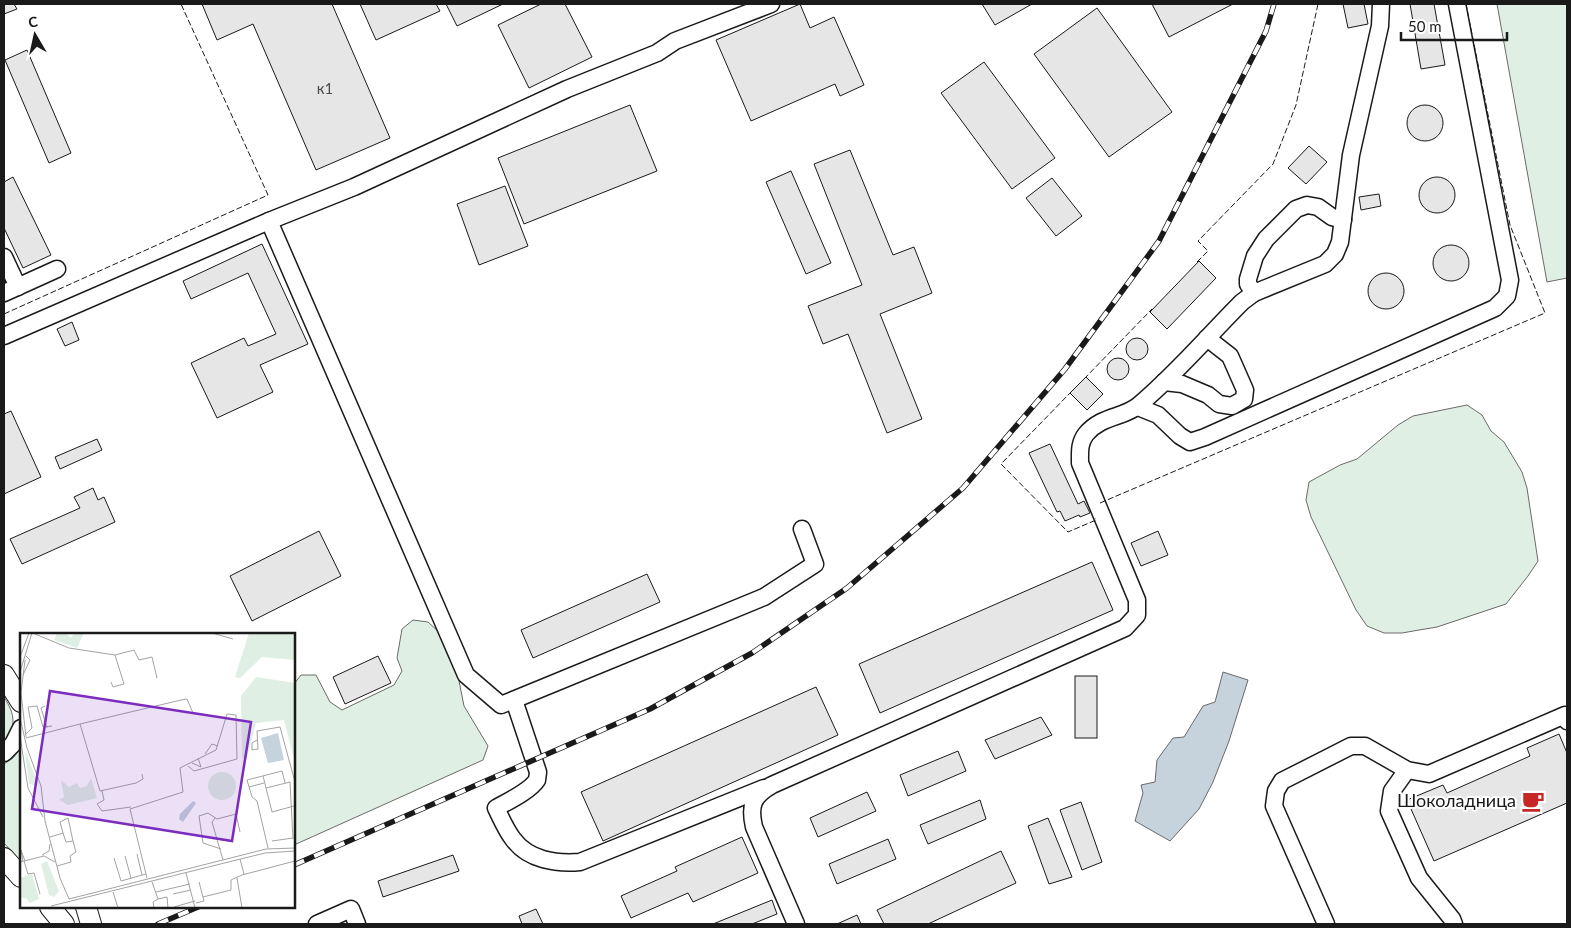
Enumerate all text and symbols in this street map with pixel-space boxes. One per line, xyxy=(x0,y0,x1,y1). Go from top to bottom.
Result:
north arrow xyxy=(10,10,60,60)
scale bar xyxy=(1401,10,1507,42)
text: С xyxy=(27,12,40,31)
text: 50 m xyxy=(1408,17,1442,35)
house number: к1 xyxy=(317,79,333,97)
inset map xyxy=(20,633,295,908)
cafe icon: Шоколадница xyxy=(1520,788,1546,814)
place label: Шоколадница xyxy=(1397,789,1516,811)

